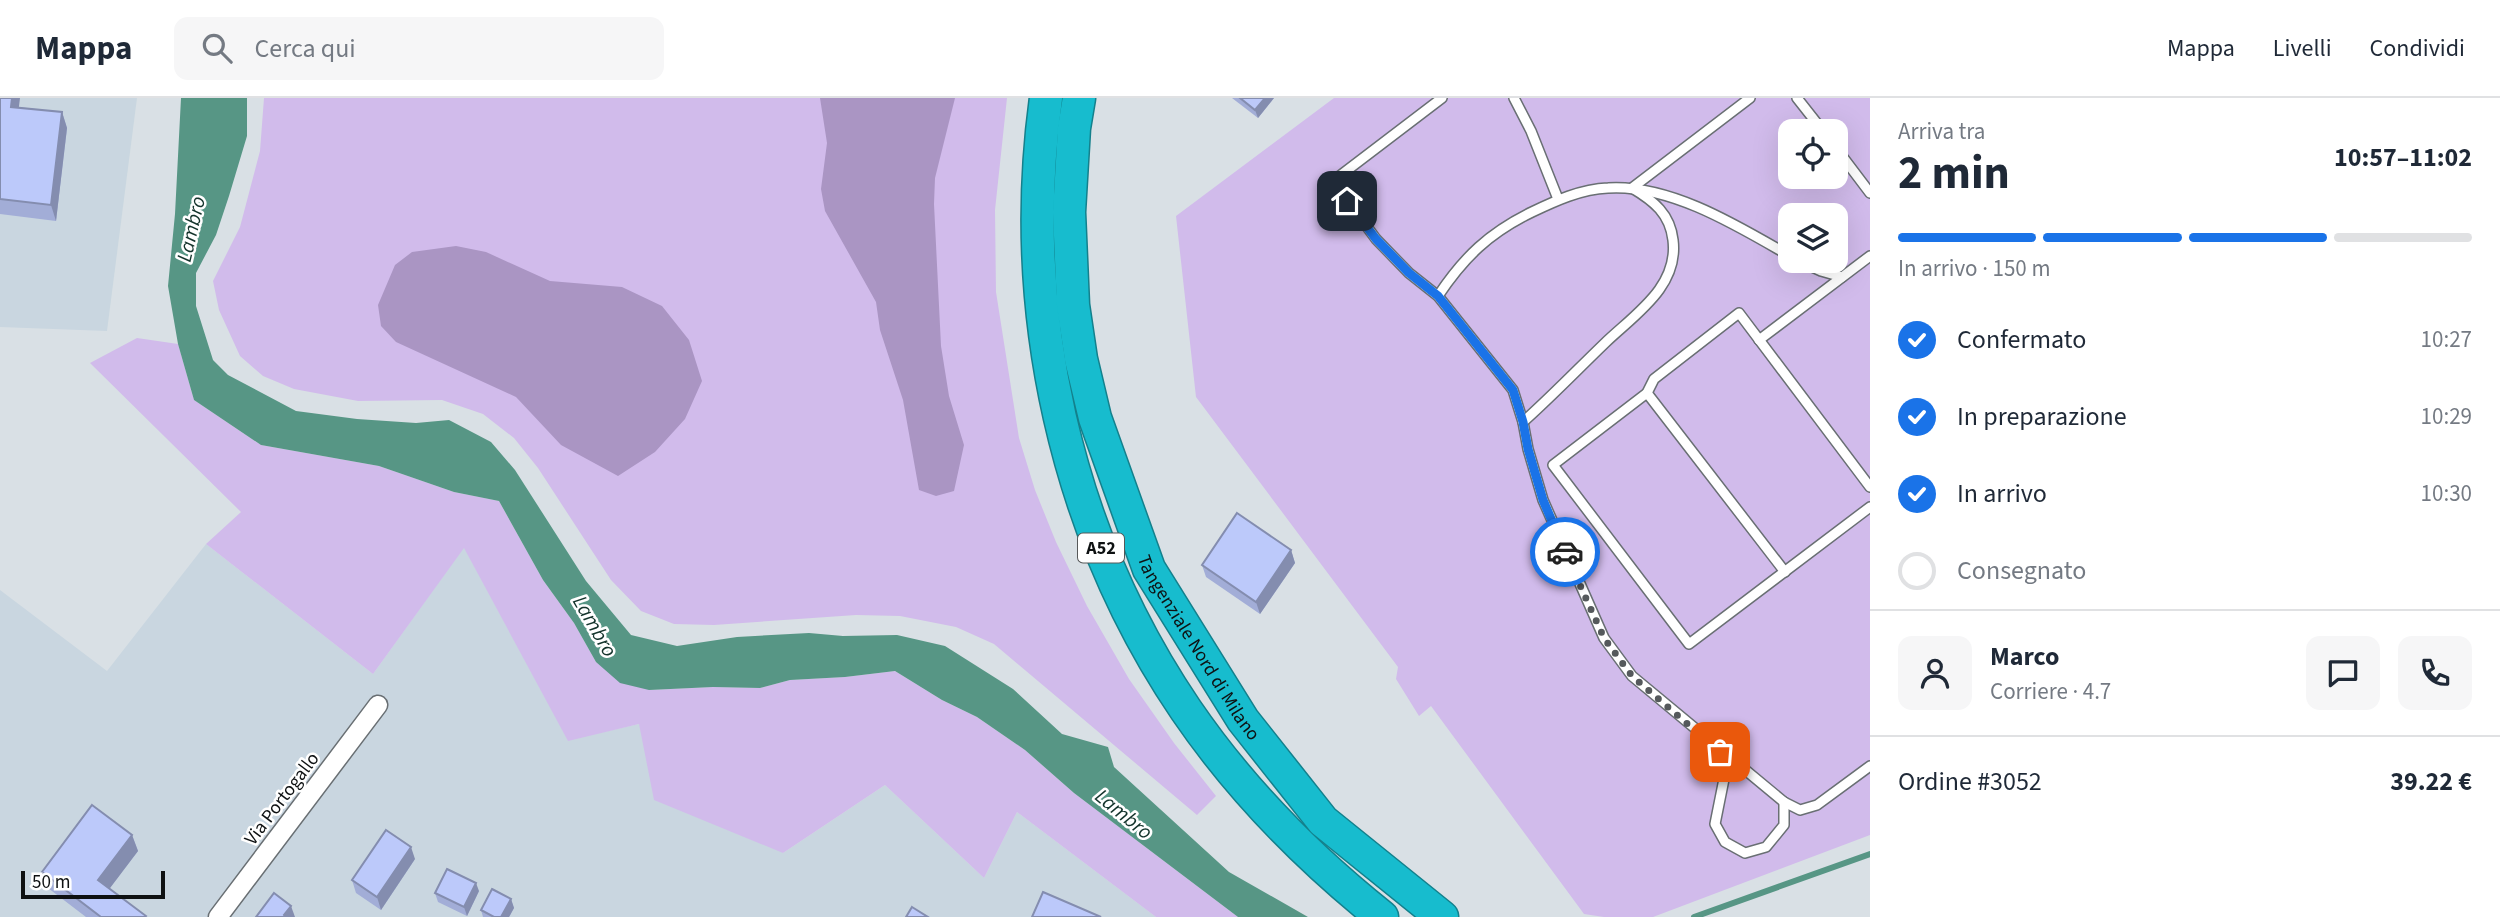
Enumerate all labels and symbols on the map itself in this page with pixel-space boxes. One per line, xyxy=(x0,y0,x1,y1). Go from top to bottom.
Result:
pin xyxy=(1317,171,1377,231)
water label: Lambro xyxy=(169,193,213,265)
courier xyxy=(1530,517,1600,587)
road number: A52 xyxy=(1078,534,1124,562)
street label: Tangenziale Nord di Milano xyxy=(1130,551,1266,747)
water label: Lambro xyxy=(565,590,625,662)
pin xyxy=(1690,722,1750,782)
street label: Via Portogallo xyxy=(238,747,326,851)
water label: Lambro xyxy=(1089,781,1159,847)
scale bar xyxy=(21,868,164,900)

